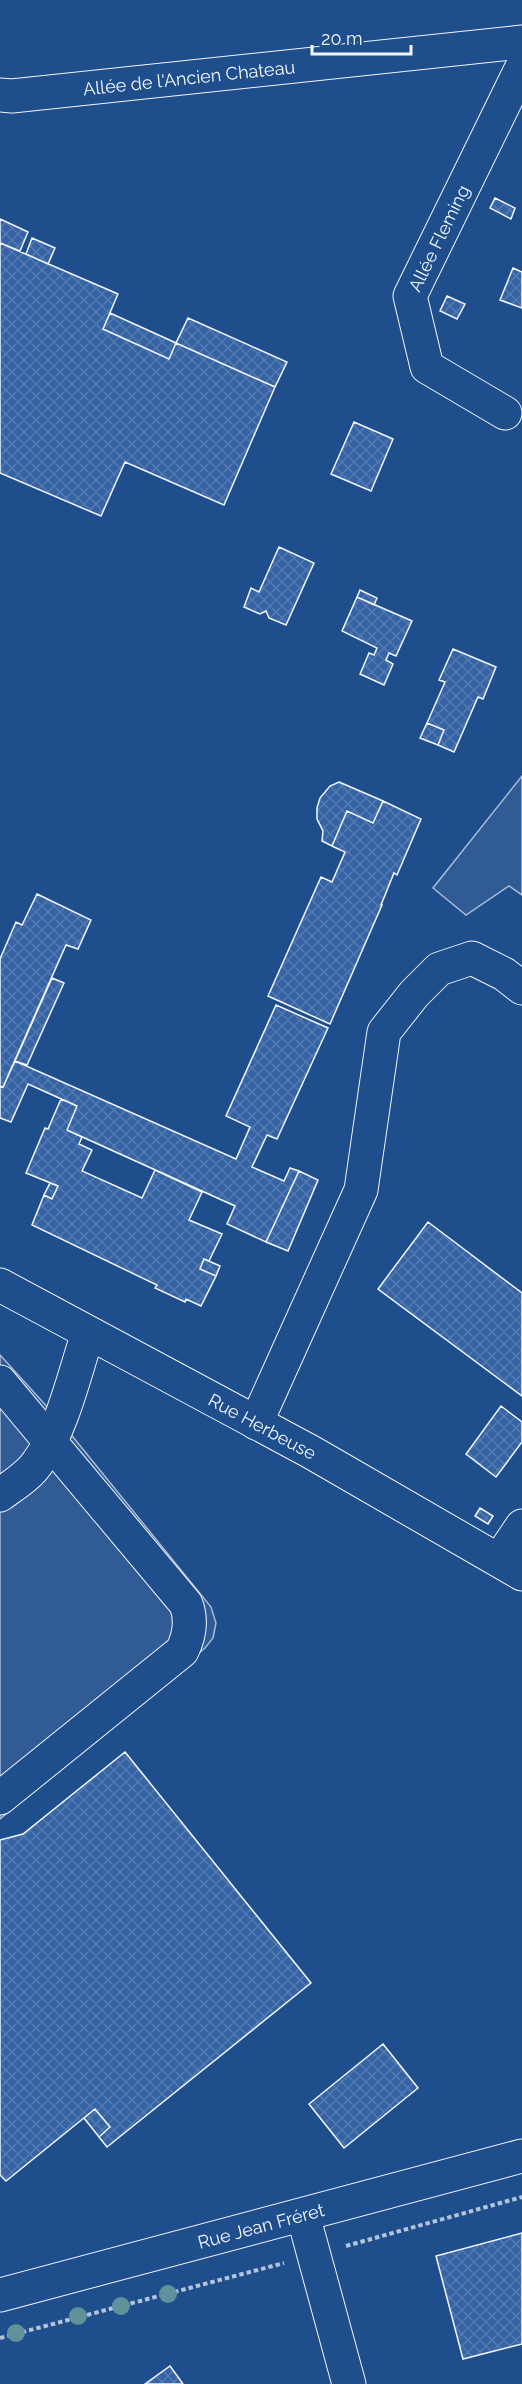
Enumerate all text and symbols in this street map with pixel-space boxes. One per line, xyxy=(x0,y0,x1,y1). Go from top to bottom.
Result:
scale bar xyxy=(312,18,411,56)
text: 20 m xyxy=(321,28,363,49)
street label: Allée de l'Ancien Chateau xyxy=(82,56,296,99)
street label: Allée Fleming xyxy=(403,181,473,295)
street label: Rue Herbeuse xyxy=(205,1389,320,1464)
street label: Rue Jean Fréret xyxy=(195,2199,326,2252)

